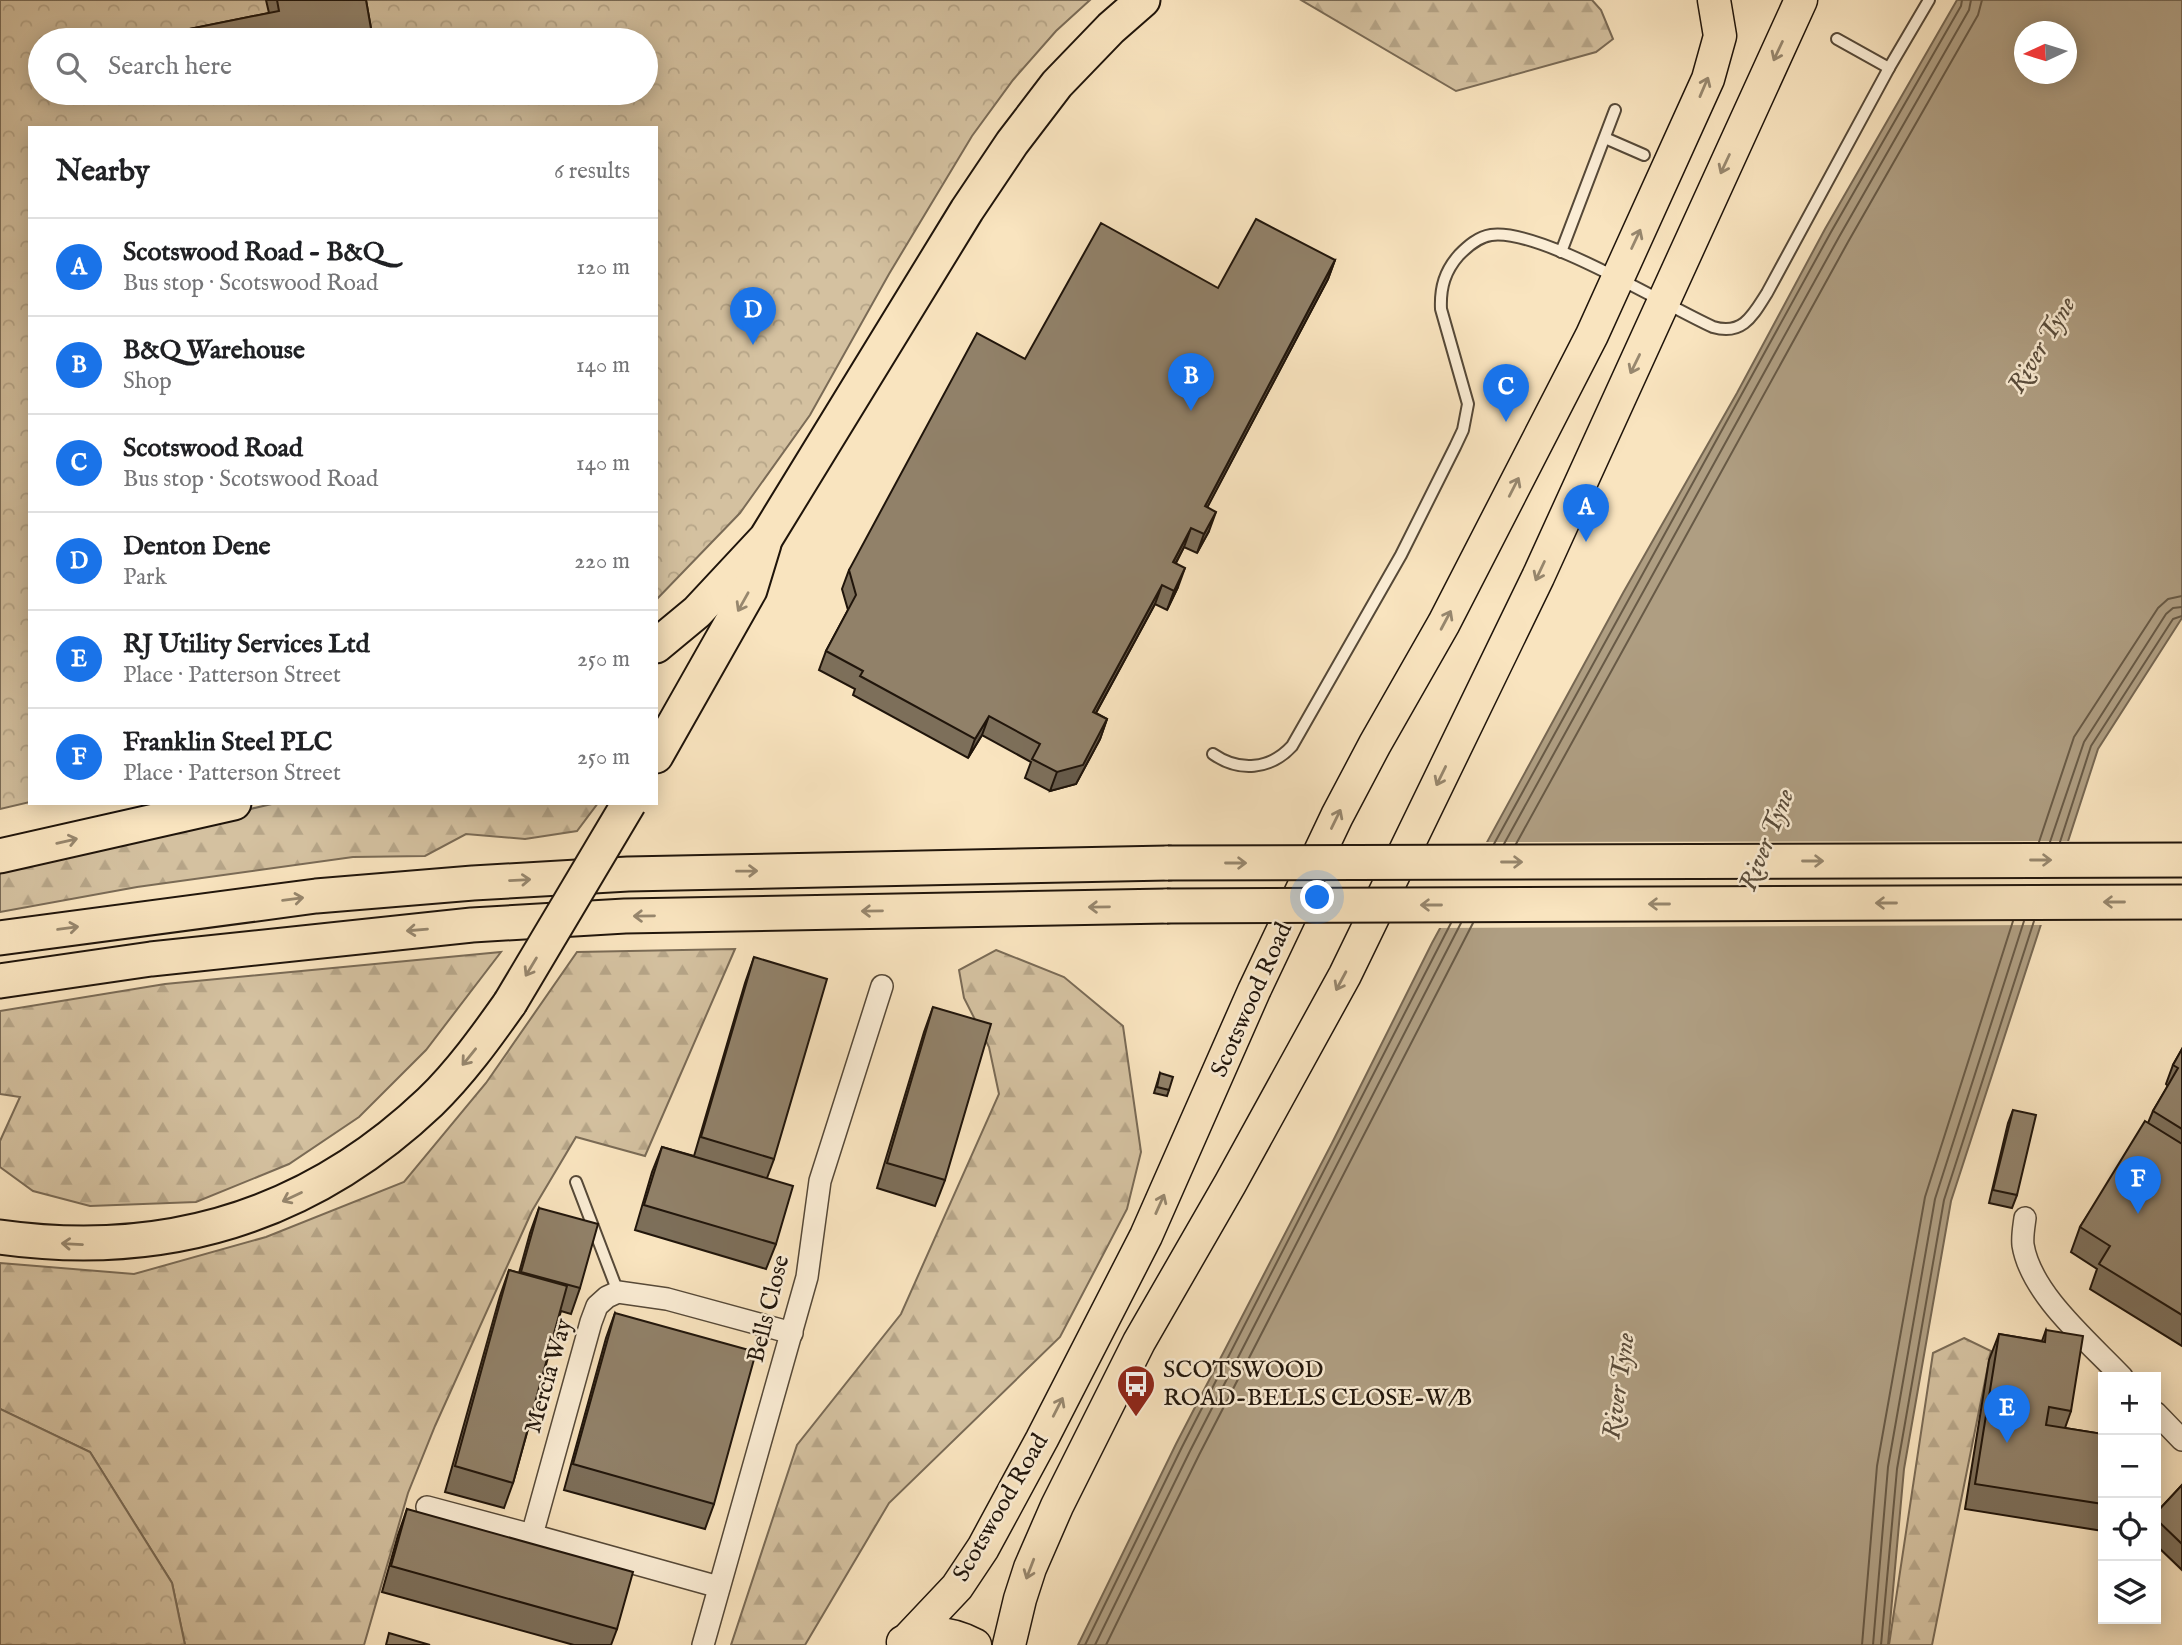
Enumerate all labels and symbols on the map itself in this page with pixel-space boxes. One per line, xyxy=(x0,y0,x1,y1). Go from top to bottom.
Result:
north arrow xyxy=(2014,21,2077,84)
one-way arrow xyxy=(1770,40,1784,61)
one-way arrow xyxy=(1698,77,1711,98)
one-way arrow xyxy=(1718,153,1731,174)
one-way arrow xyxy=(1630,229,1643,250)
pin: D xyxy=(730,287,776,345)
water label: River Tyne xyxy=(2000,290,2084,399)
pin: B xyxy=(1168,353,1214,411)
one-way arrow xyxy=(1627,353,1641,374)
pin: C xyxy=(1483,364,1529,422)
one-way arrow xyxy=(1507,477,1521,498)
pin: A xyxy=(1563,484,1609,542)
one-way arrow xyxy=(1533,560,1546,581)
one-way arrow xyxy=(736,592,750,612)
one-way arrow xyxy=(1439,610,1453,630)
one-way arrow xyxy=(1434,765,1447,786)
water label: River Tyne xyxy=(1732,784,1802,896)
one-way arrow xyxy=(1329,809,1343,830)
one-way arrow xyxy=(55,834,78,847)
one-way arrow xyxy=(2029,853,2052,867)
one-way arrow xyxy=(1802,854,1825,868)
one-way arrow xyxy=(1501,855,1524,869)
one-way arrow xyxy=(1224,856,1247,870)
one-way arrow xyxy=(735,865,758,878)
one-way arrow xyxy=(508,873,531,886)
your location xyxy=(1300,880,1334,914)
one-way arrow xyxy=(281,893,304,906)
one-way arrow xyxy=(1875,896,1898,910)
one-way arrow xyxy=(2103,896,2126,909)
one-way arrow xyxy=(1648,897,1671,911)
one-way arrow xyxy=(1420,898,1443,912)
one-way arrow xyxy=(1088,900,1111,914)
one-way arrow xyxy=(860,904,883,918)
one-way arrow xyxy=(633,909,656,922)
street label: Scotswood Road xyxy=(1204,918,1300,1082)
one-way arrow xyxy=(56,921,78,934)
one-way arrow xyxy=(406,924,429,937)
one-way arrow xyxy=(524,956,538,976)
one-way arrow xyxy=(1334,970,1348,990)
one-way arrow xyxy=(461,1048,477,1066)
pin: F xyxy=(2115,1156,2161,1214)
one-way arrow xyxy=(282,1192,303,1205)
one-way arrow xyxy=(1154,1194,1167,1215)
one-way arrow xyxy=(61,1237,84,1250)
street label: Bells Close xyxy=(741,1252,797,1366)
street label: Mercia Way xyxy=(518,1315,580,1437)
water label: River Tyne xyxy=(1595,1330,1643,1441)
place label: SCOTSWOOD ROAD-BELLS CLOSE-W/B xyxy=(1163,1355,1472,1414)
bus stop icon: SCOTSWOOD ROAD-BELLS CLOSE-W/B xyxy=(1115,1363,1157,1418)
pin: E xyxy=(1984,1385,2030,1443)
one-way arrow xyxy=(1052,1397,1065,1418)
street label: Scotswood Road xyxy=(946,1428,1056,1588)
one-way arrow xyxy=(1023,1557,1036,1579)

